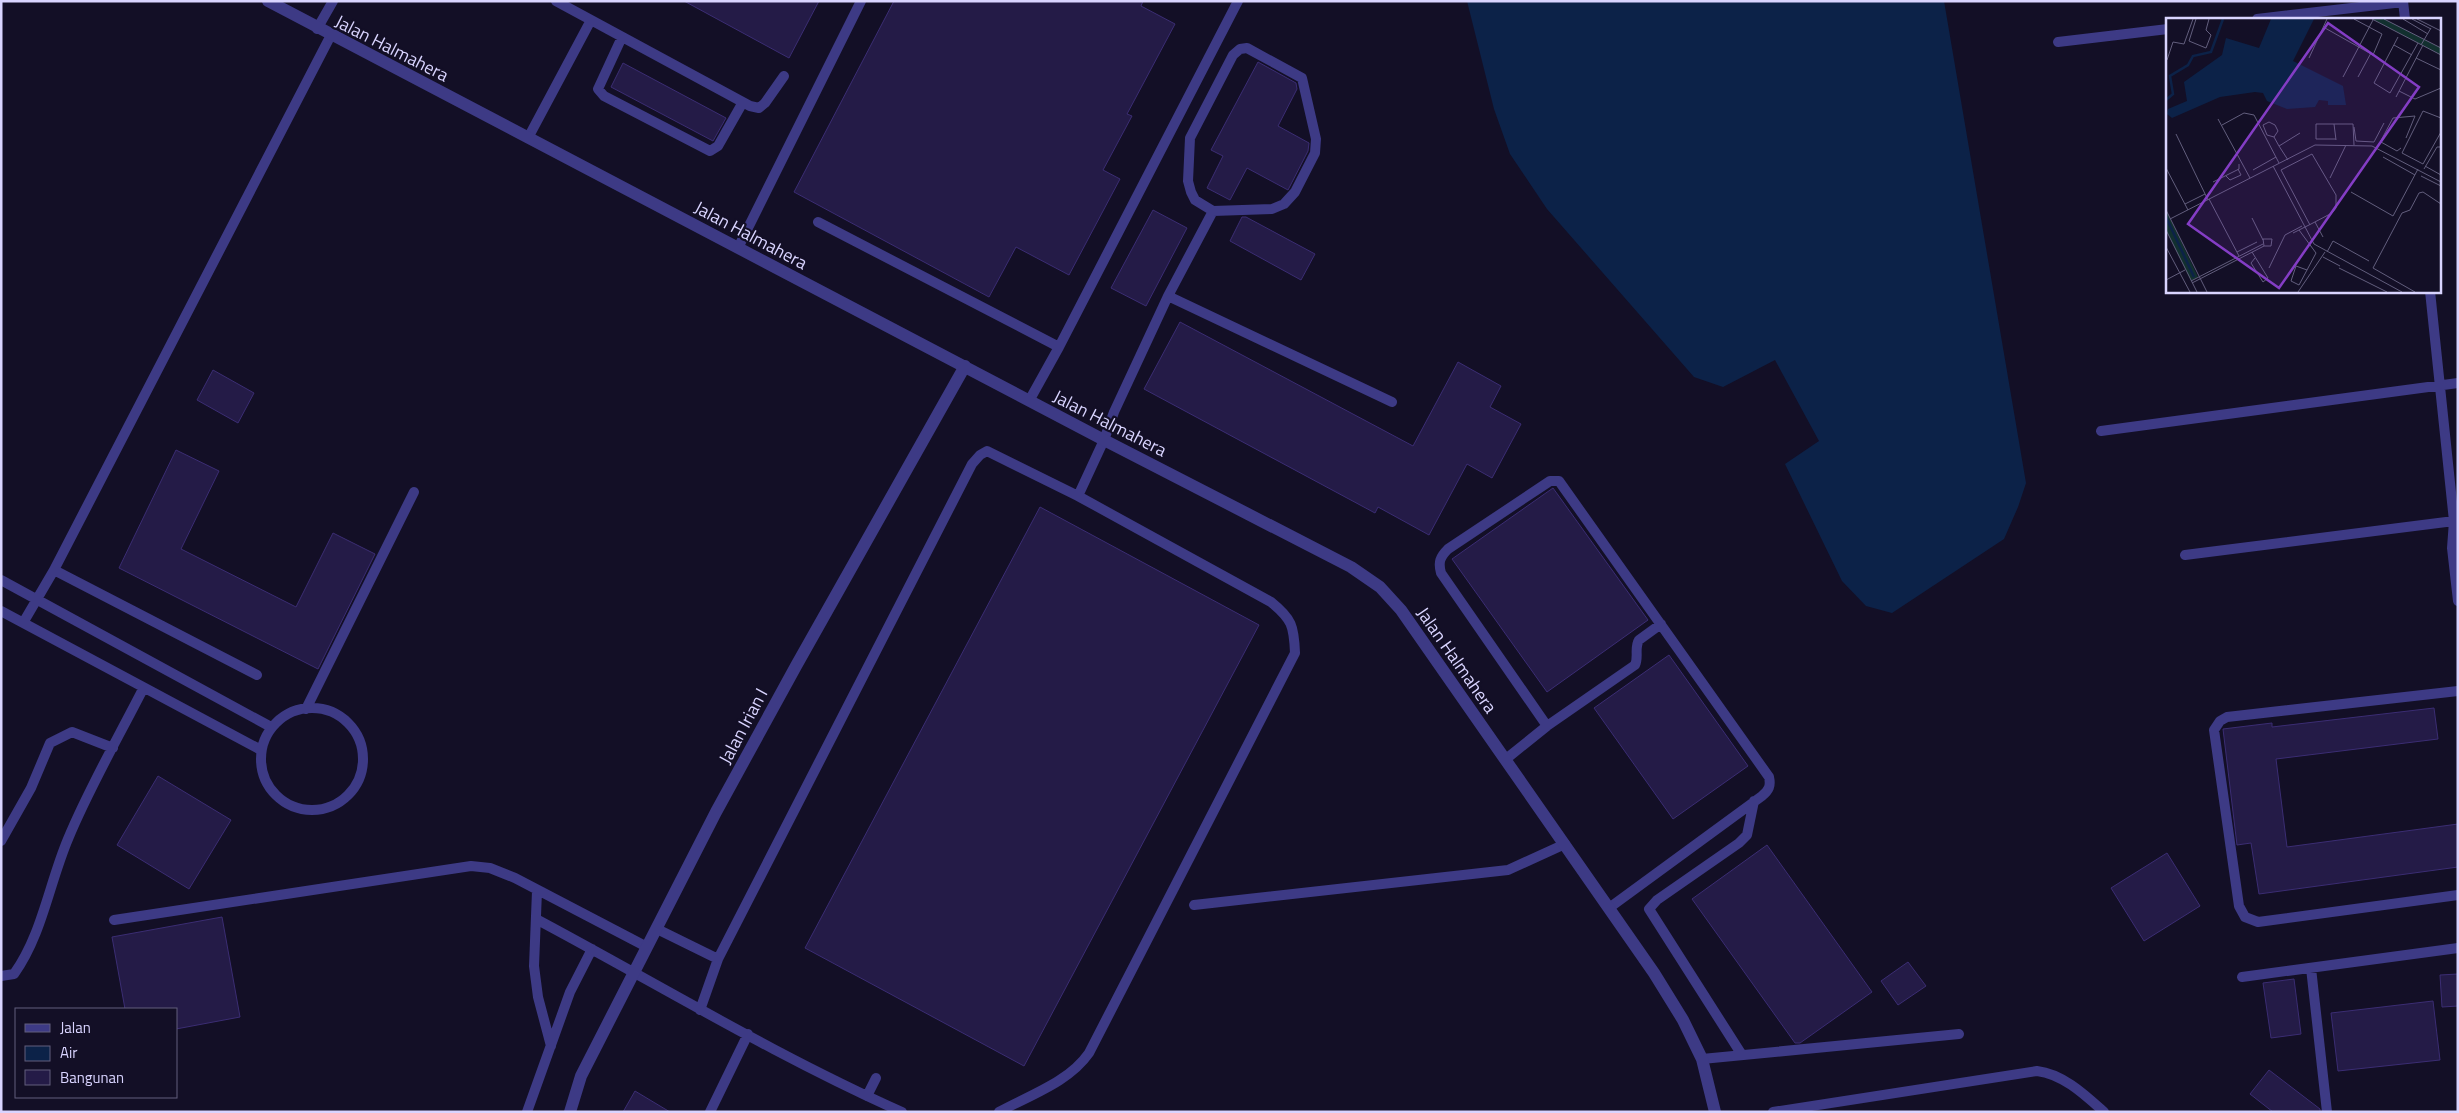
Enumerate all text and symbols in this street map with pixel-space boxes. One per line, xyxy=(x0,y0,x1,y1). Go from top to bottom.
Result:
street label: Jalan Halmahera xyxy=(330,8,454,88)
inset map xyxy=(2166,18,2442,292)
street label: Jalan Halmahera xyxy=(690,194,812,276)
street label: Jalan Halmahera xyxy=(1048,383,1172,463)
street label: Jalan Halmahera xyxy=(1410,601,1504,719)
street label: Jalan Irian I xyxy=(712,683,774,769)
legend xyxy=(15,1008,178,1098)
text: Jalan xyxy=(60,1016,91,1039)
text: Air xyxy=(60,1041,77,1064)
text: Bangunan xyxy=(60,1066,124,1089)

